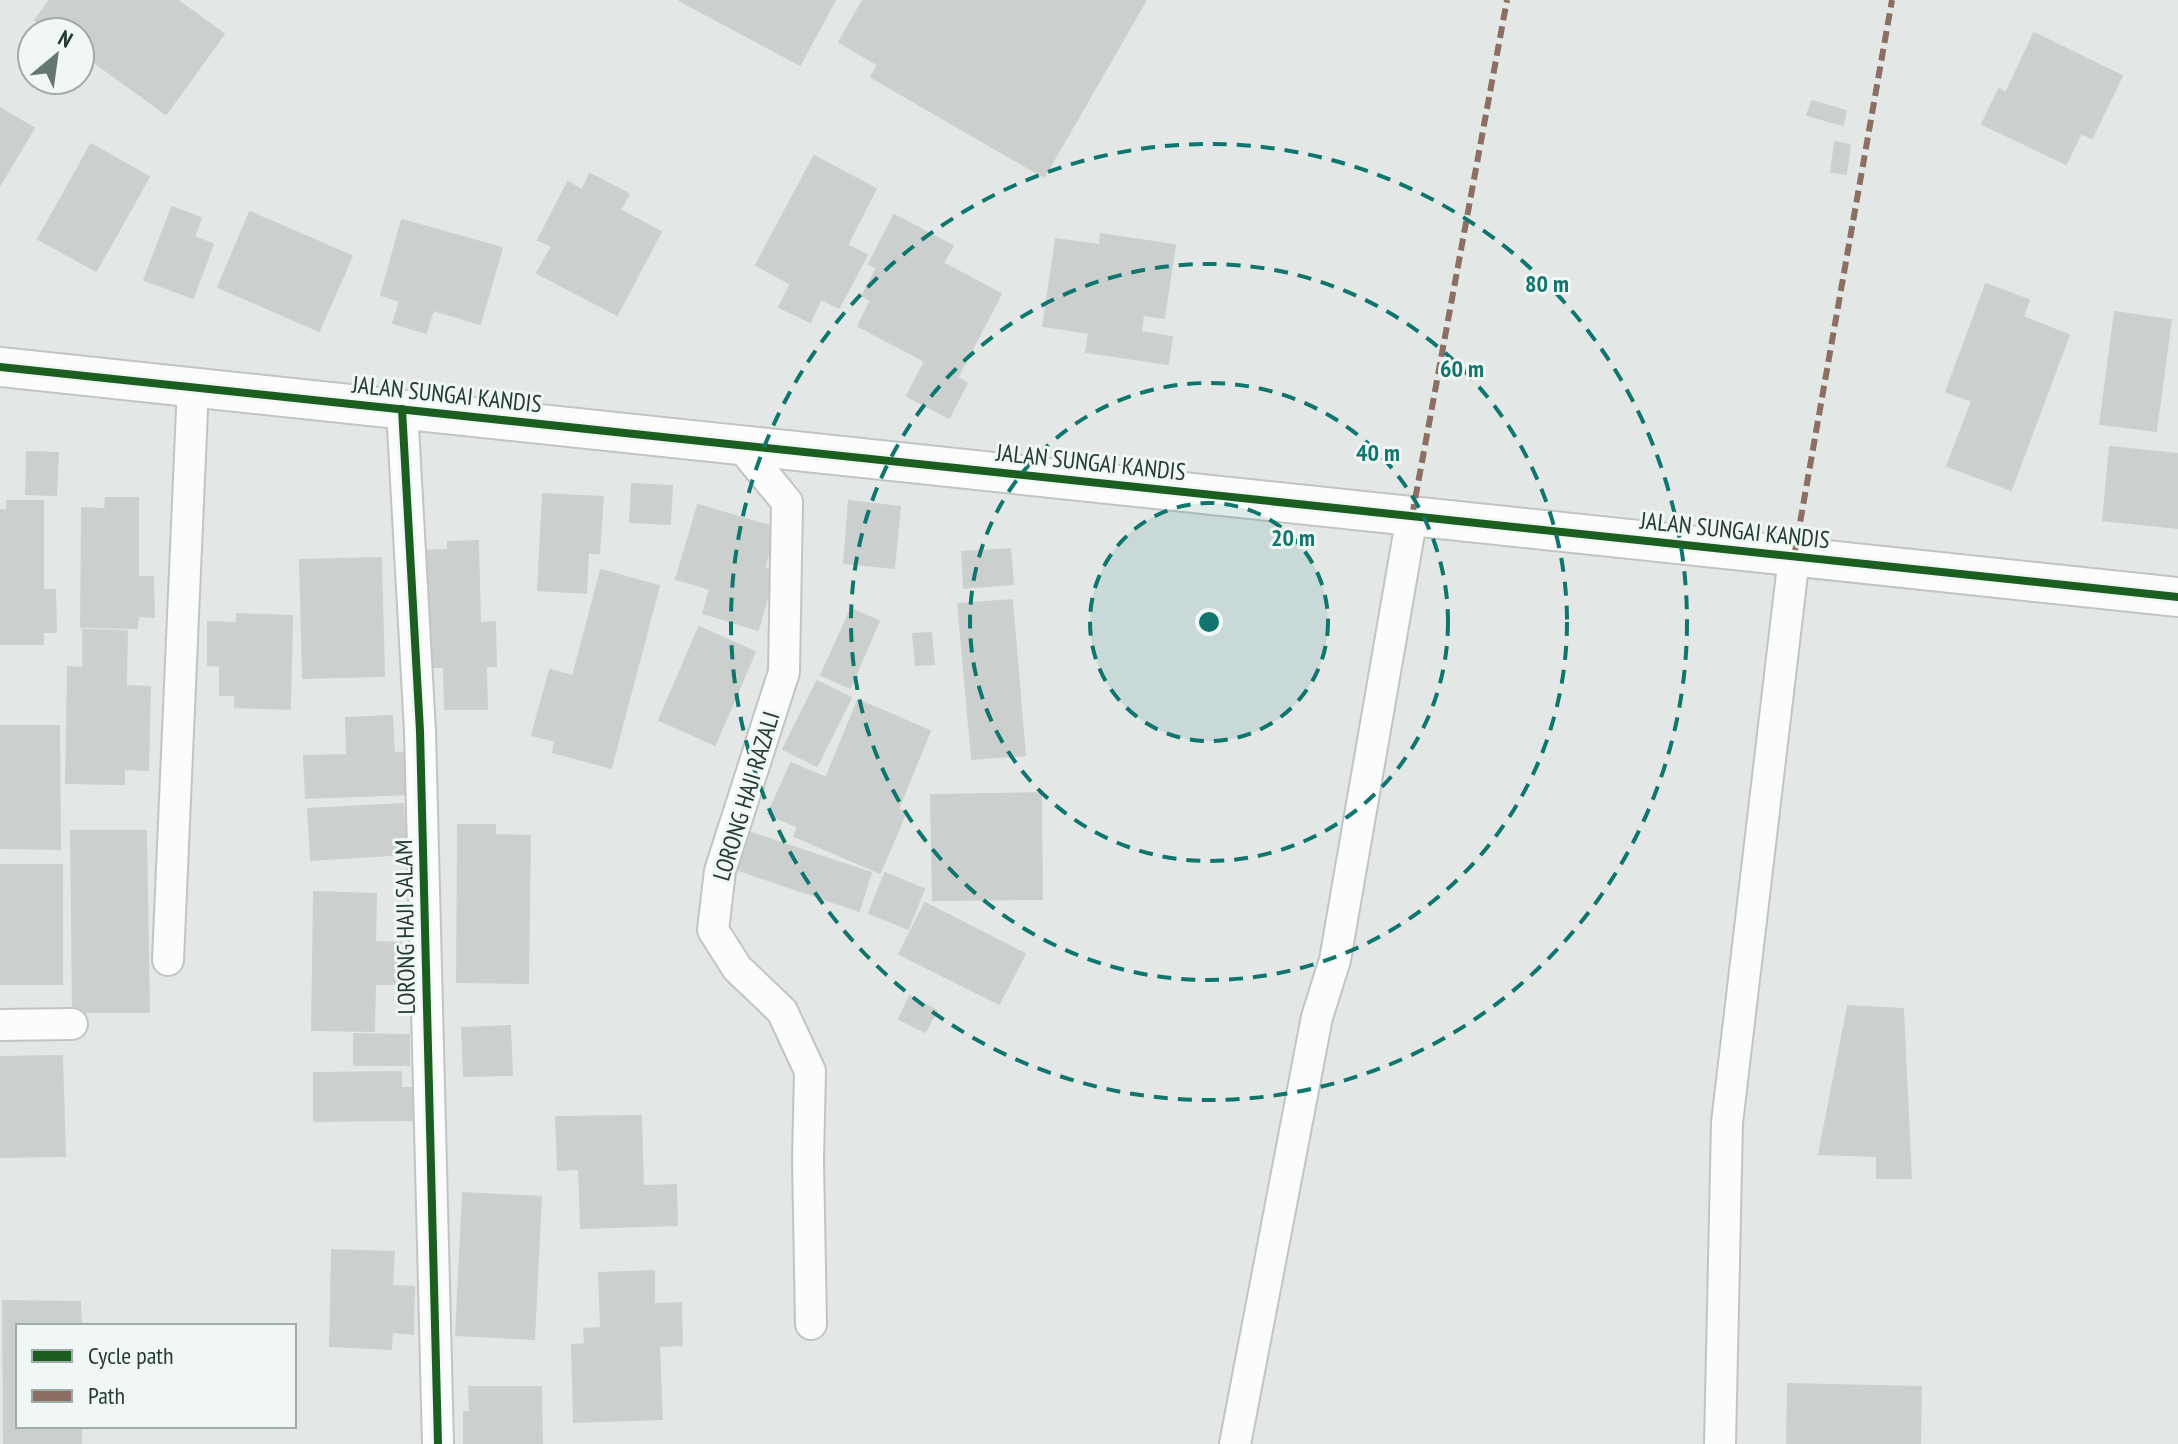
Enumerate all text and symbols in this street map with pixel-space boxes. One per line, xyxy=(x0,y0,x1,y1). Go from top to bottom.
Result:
north arrow xyxy=(16,16,96,96)
text: N xyxy=(54,23,78,54)
text: 80 m xyxy=(1525,268,1569,299)
text: 60 m xyxy=(1440,353,1484,384)
street label: JALAN SUNGAI KANDIS xyxy=(350,369,543,419)
street label: JALAN SUNGAI KANDIS xyxy=(994,437,1187,487)
text: 40 m xyxy=(1356,437,1400,468)
street label: JALAN SUNGAI KANDIS xyxy=(1638,505,1831,555)
text: 20 m xyxy=(1271,522,1315,553)
centre of rings xyxy=(1195,608,1223,636)
street label: LORONG HAJI RAZALI xyxy=(706,708,786,884)
street label: LORONG HAJI SALAM xyxy=(388,839,422,1015)
legend xyxy=(16,1324,296,1428)
text: Cycle path xyxy=(88,1340,174,1371)
text: Path xyxy=(88,1380,125,1411)

